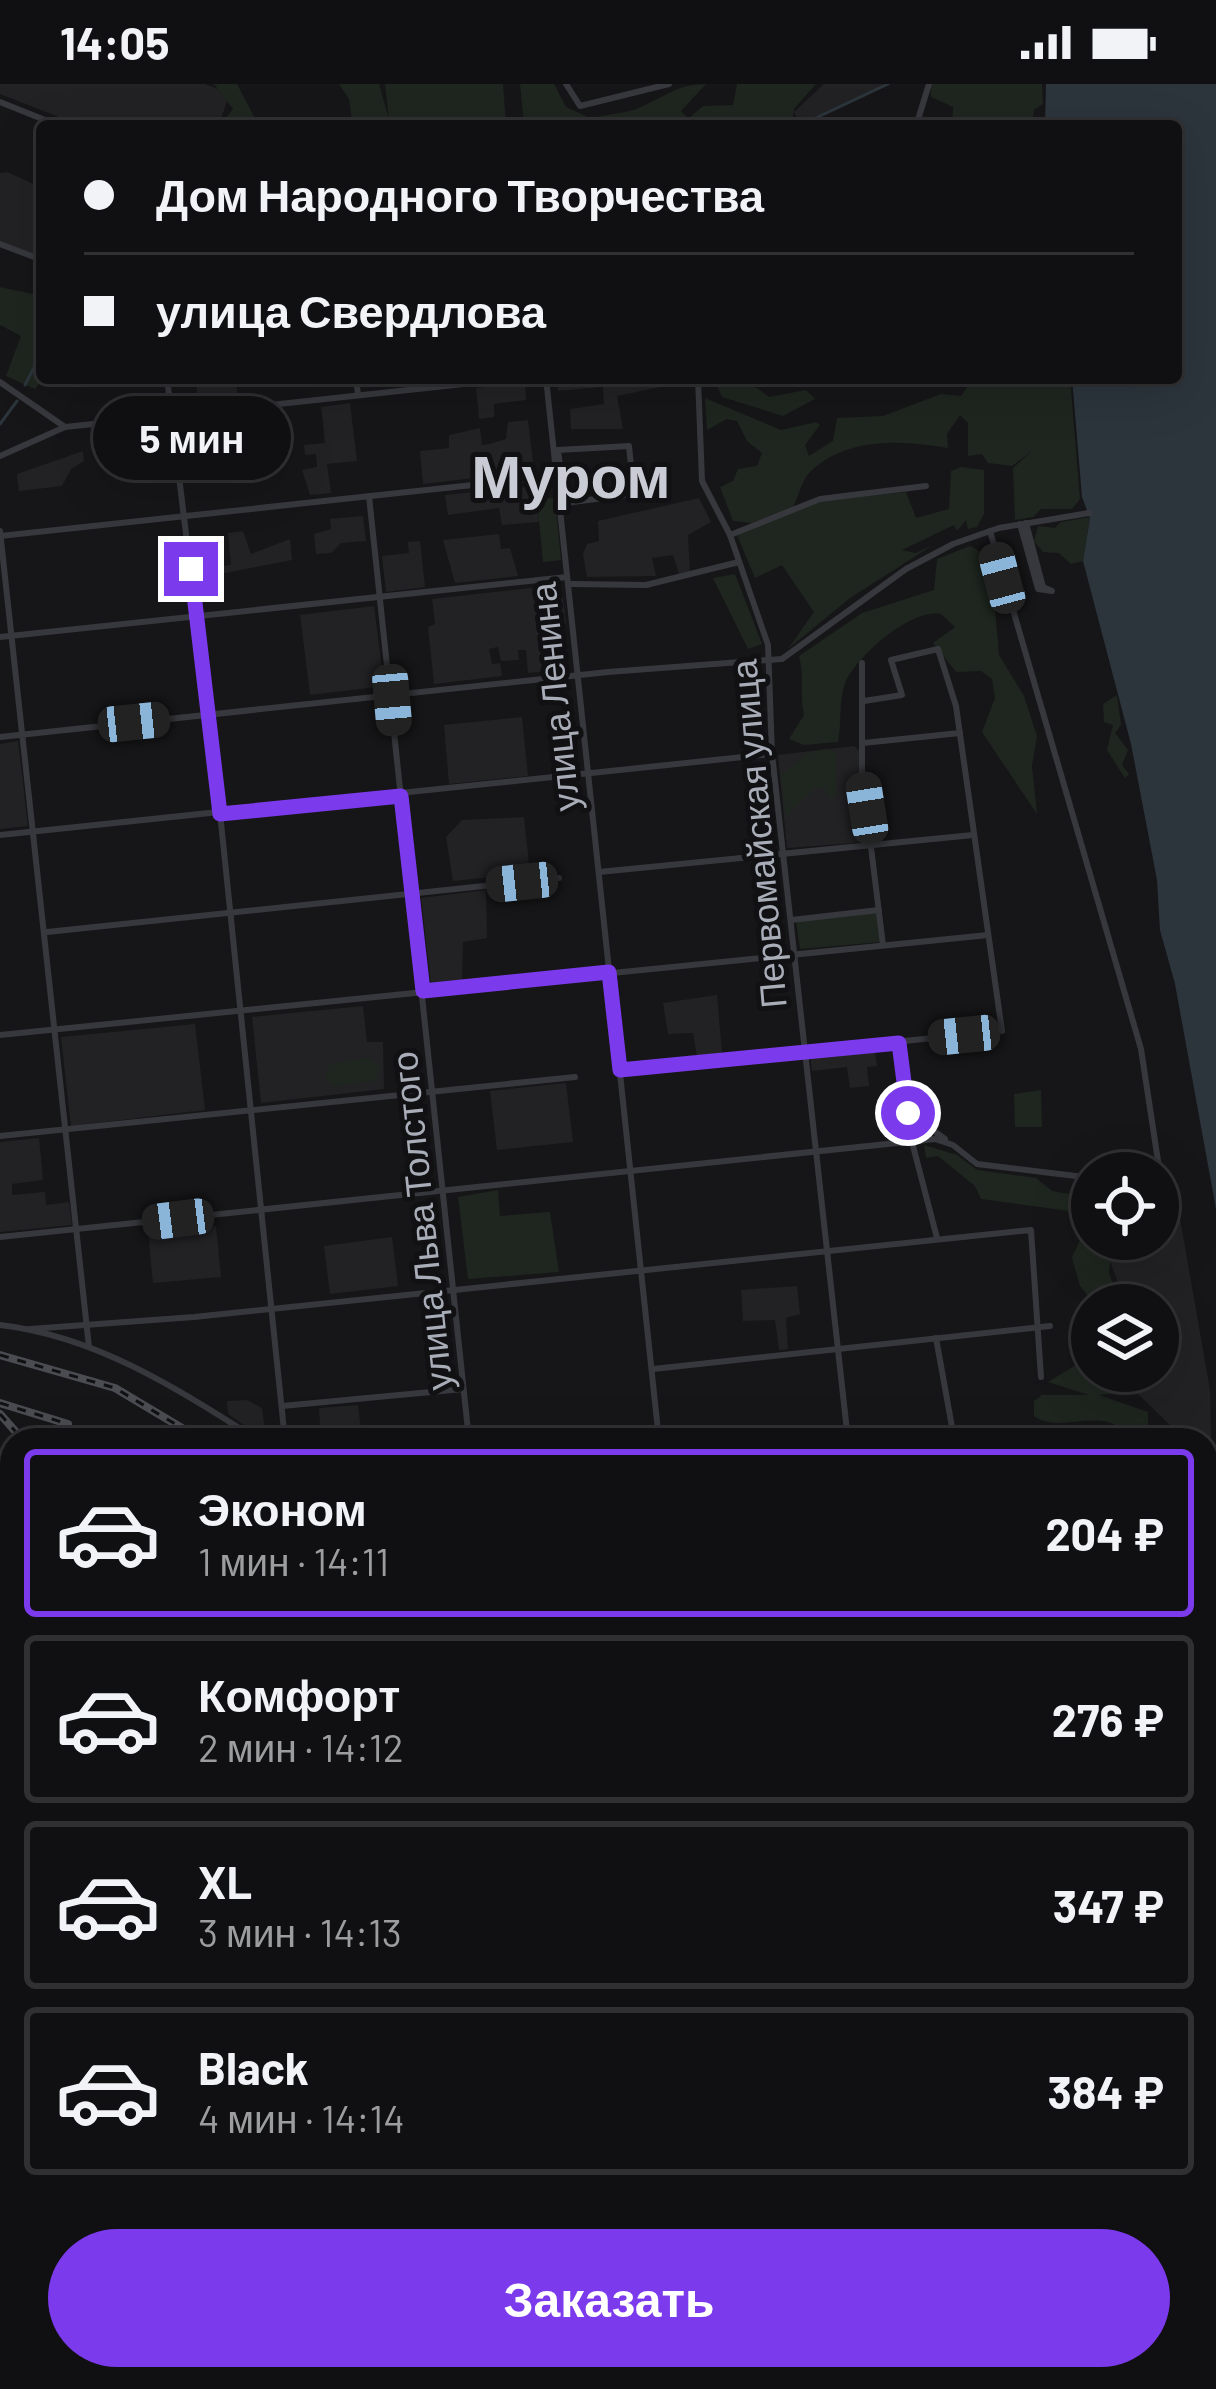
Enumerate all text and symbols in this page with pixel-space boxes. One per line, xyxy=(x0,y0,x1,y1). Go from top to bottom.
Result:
text: 14:05 xyxy=(60,15,169,69)
text: Дом Народного Творчества xyxy=(156,167,764,221)
text: улица Свердлова xyxy=(156,283,546,337)
callout: 5 мин xyxy=(92,395,290,479)
text: 5 мин xyxy=(139,414,245,461)
district label: Муром xyxy=(471,438,671,510)
car xyxy=(975,539,1029,617)
route end xyxy=(164,542,218,596)
street label: улица Ленина xyxy=(520,579,587,813)
street label: Первомайская улица xyxy=(720,657,795,1010)
car xyxy=(371,663,413,737)
car xyxy=(96,700,172,744)
car xyxy=(844,770,890,846)
car xyxy=(484,860,560,904)
car xyxy=(926,1013,1002,1057)
street label: улица Льва Толстого xyxy=(381,1049,460,1393)
route start xyxy=(881,1086,935,1140)
map controls xyxy=(1071,1152,1179,1392)
button: locate xyxy=(1071,1152,1179,1260)
car xyxy=(140,1197,216,1241)
button: layers xyxy=(1071,1284,1179,1392)
icon: car xyxy=(54,1479,162,1587)
text: Эконом xyxy=(198,1481,367,1535)
text: 204 ₽ xyxy=(1045,1506,1164,1560)
text: 1 мин · 14:11 xyxy=(198,1537,389,1584)
icon: car xyxy=(54,1665,162,1773)
text: Комфорт xyxy=(198,1667,400,1721)
text: 276 ₽ xyxy=(1052,1692,1164,1746)
text: 2 мин · 14:12 xyxy=(198,1723,404,1770)
icon: car xyxy=(54,1851,162,1959)
text: XL xyxy=(198,1854,252,1908)
text: 347 ₽ xyxy=(1053,1878,1164,1932)
text: 3 мин · 14:13 xyxy=(198,1908,402,1955)
icon: car xyxy=(54,2037,162,2145)
text: Black xyxy=(198,2040,309,2094)
text: 384 ₽ xyxy=(1048,2064,1164,2118)
text: 4 мин · 14:14 xyxy=(198,2094,405,2141)
button: Заказать xyxy=(48,2229,1170,2367)

